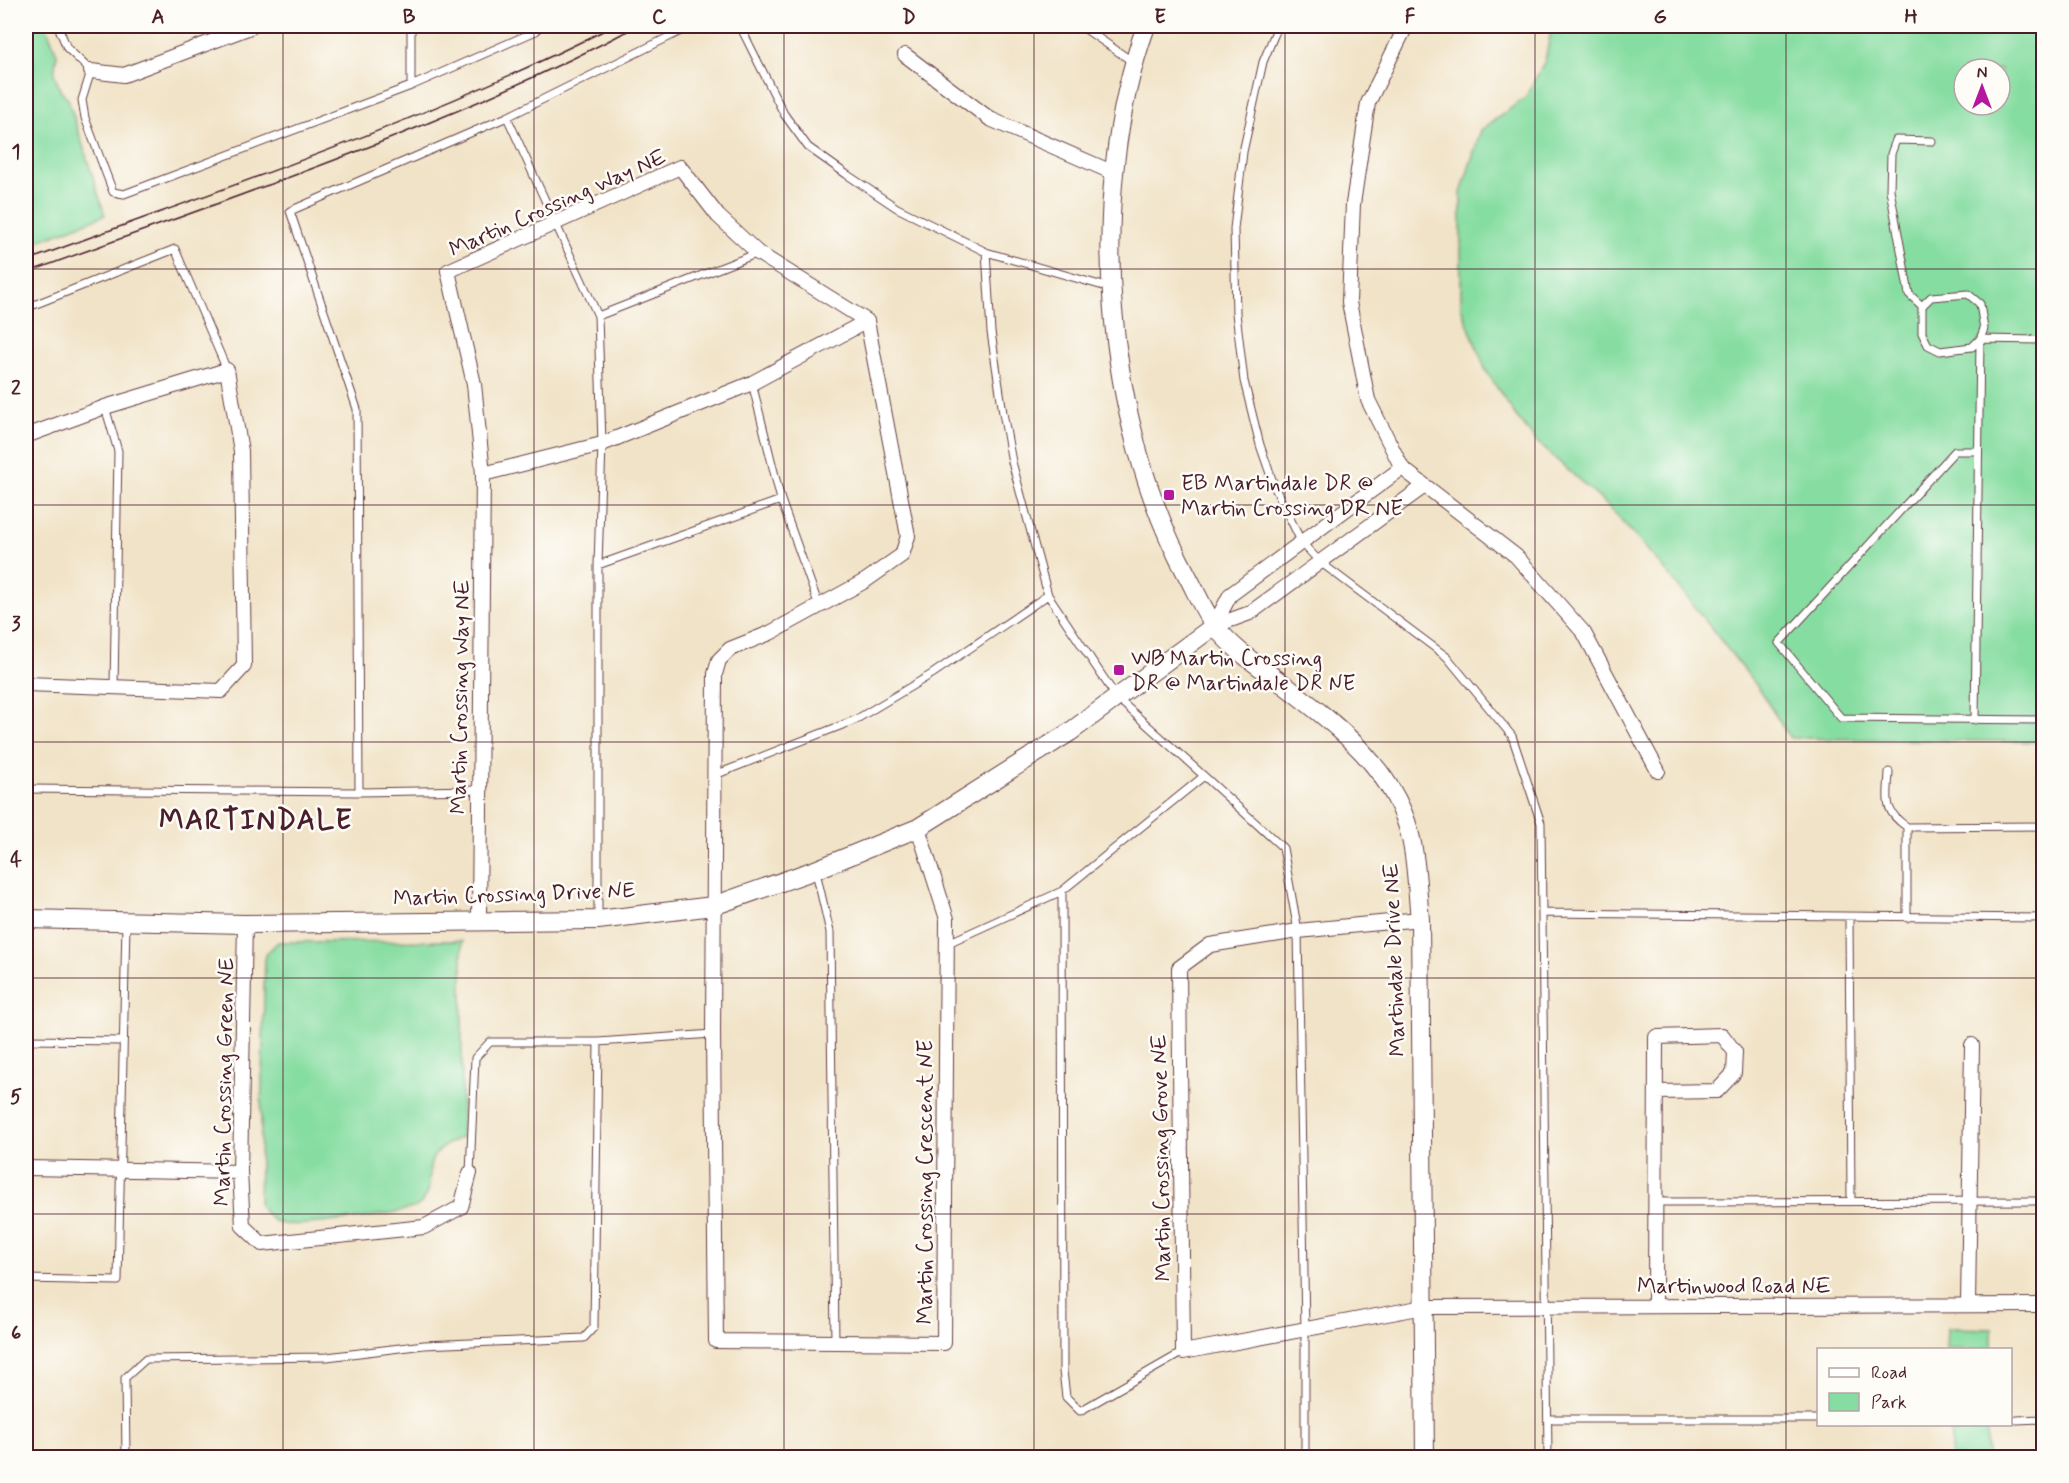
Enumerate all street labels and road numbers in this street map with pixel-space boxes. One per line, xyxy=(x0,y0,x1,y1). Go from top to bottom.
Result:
street label: Martin Crossing Way NE xyxy=(445,143,671,265)
street label: Martin Crossing Way NE xyxy=(445,579,478,815)
street label: Martindale Drive NE xyxy=(1378,863,1412,1057)
street label: Martin Crossing Drive NE xyxy=(392,877,636,914)
street label: Martin Crossing Green NE xyxy=(209,957,242,1207)
street label: Martin Crossing Grove NE xyxy=(1146,1034,1179,1282)
street label: Martin Crossing Crescent NE xyxy=(912,1039,941,1324)
street label: Martinwood Road NE xyxy=(1637,1273,1831,1301)

